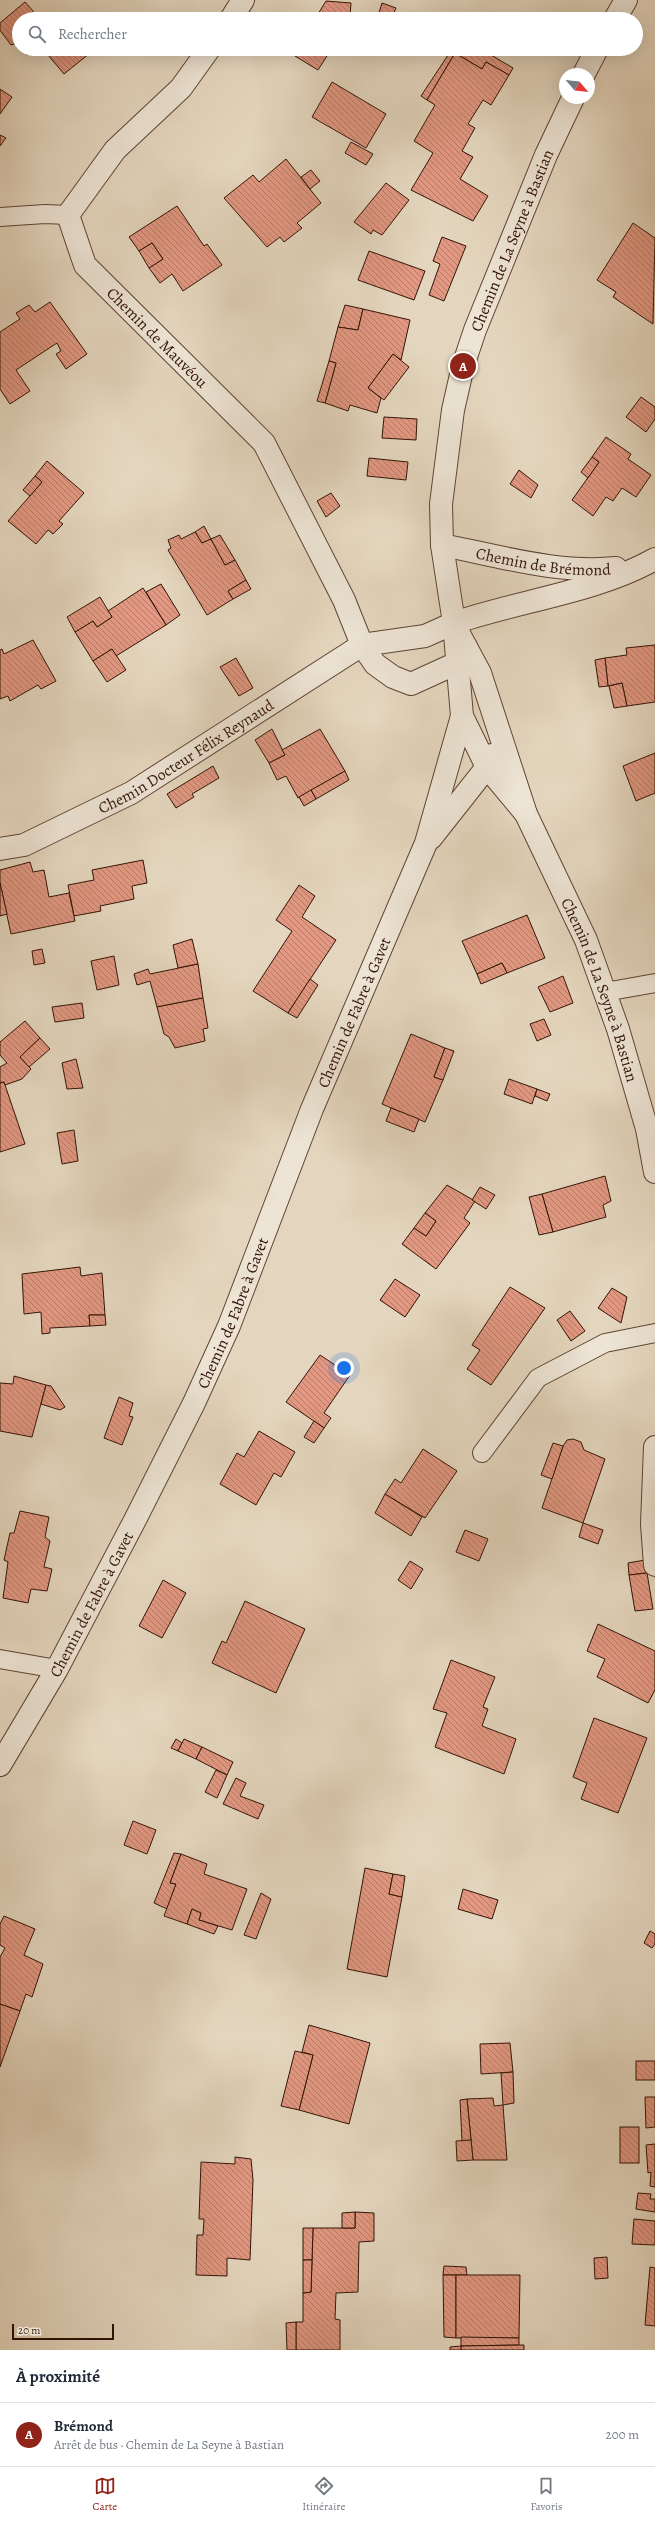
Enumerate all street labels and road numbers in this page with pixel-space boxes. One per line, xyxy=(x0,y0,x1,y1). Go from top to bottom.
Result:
street label: Chemin de La Seyne à Bastian xyxy=(466,145,559,335)
street label: Chemin de Mauvéou xyxy=(101,283,213,393)
street label: Chemin de Brémond xyxy=(474,542,612,581)
street label: Chemin Docteur Félix Reynaud xyxy=(94,694,279,819)
street label: Chemin de La Seyne à Bastian xyxy=(555,894,643,1085)
street label: Chemin de Fabre à Gavet xyxy=(312,934,396,1091)
street label: Chemin de Fabre à Gavet xyxy=(192,1234,274,1392)
street label: Chemin de Fabre à Gavet xyxy=(45,1528,139,1682)

